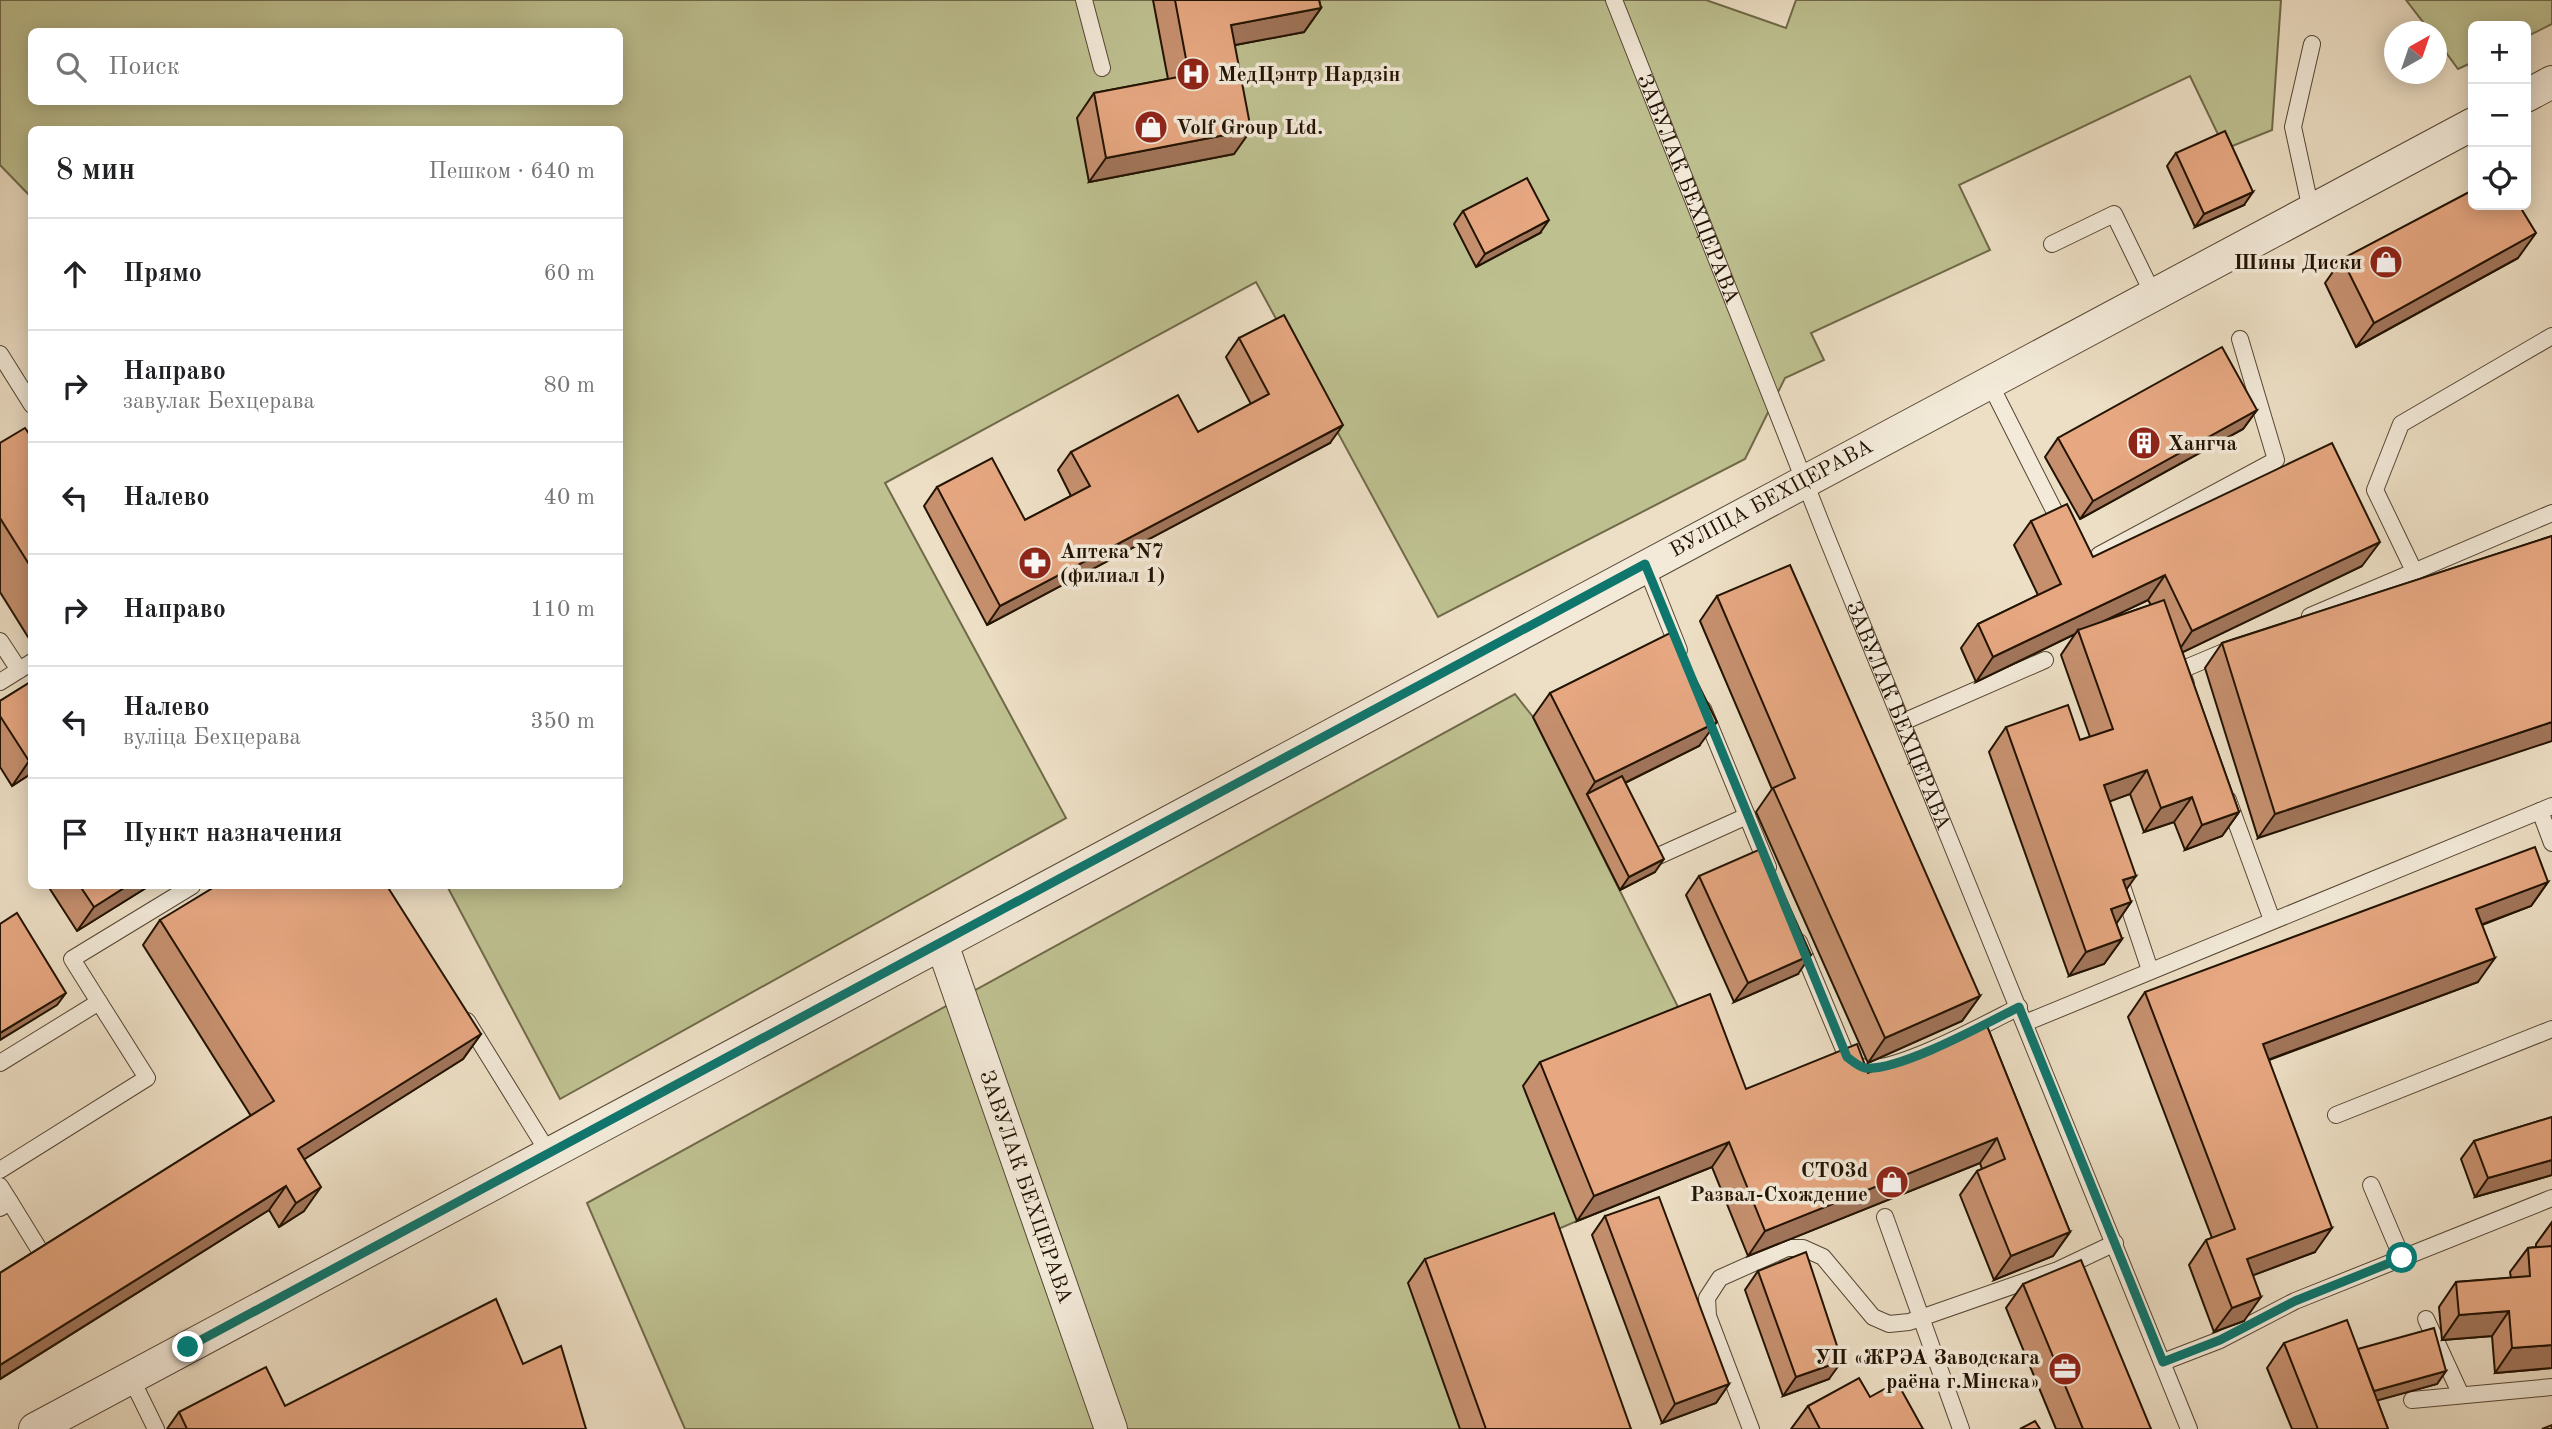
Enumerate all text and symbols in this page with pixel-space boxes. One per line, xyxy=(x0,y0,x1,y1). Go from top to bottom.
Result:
north arrow xyxy=(2384,21,2447,84)
map controls xyxy=(2468,21,2531,210)
button: + xyxy=(2468,21,2531,84)
search box xyxy=(28,28,623,105)
icon: search xyxy=(52,48,90,86)
text: Поиск xyxy=(108,54,180,80)
hospital icon: МедЦэнтр Нардзін xyxy=(1174,55,1212,93)
place label: МедЦэнтр Нардзін xyxy=(1218,65,1400,86)
street label: ЗАВУЛАК БЕХЦЕРАВА xyxy=(1632,72,1742,307)
button: − xyxy=(2468,84,2531,147)
shop icon: Volf Group Ltd. xyxy=(1132,108,1170,146)
place label: Volf Group Ltd. xyxy=(1176,118,1323,139)
button: locate xyxy=(2468,147,2531,210)
text: 8 мин xyxy=(56,156,135,186)
text: Пешком · 640 m xyxy=(429,160,595,183)
shop icon: Шины Диски xyxy=(2367,243,2405,281)
place label: Шины Диски xyxy=(2234,253,2362,274)
icon: ahead xyxy=(56,255,94,293)
text: Прямо xyxy=(123,261,202,287)
text: 60 m xyxy=(544,262,595,285)
text: Направо xyxy=(123,359,226,385)
icon: right xyxy=(56,367,94,405)
text: 80 m xyxy=(544,374,595,397)
text: завулак Бехцерава xyxy=(123,390,315,413)
building icon: Хангча xyxy=(2125,424,2163,462)
place label: Хангча xyxy=(2168,434,2238,455)
street label: ВУЛІЦА БЕХЦЕРАВА xyxy=(1667,436,1876,562)
icon: left xyxy=(56,479,94,517)
text: Налево xyxy=(123,485,210,511)
text: 40 m xyxy=(544,486,595,509)
place label: Аптека N7 (филиал 1) xyxy=(1060,542,1165,587)
pharmacy icon: Аптека N7 (филиал 1) xyxy=(1016,544,1054,582)
icon: right xyxy=(56,591,94,629)
text: Направо xyxy=(123,597,226,623)
text: 110 m xyxy=(530,598,595,621)
street label: ЗАВУЛАК БЕХЦЕРАВА xyxy=(1842,598,1954,833)
text: Налево xyxy=(123,695,210,721)
icon: left xyxy=(56,703,94,741)
text: 350 m xyxy=(530,710,595,733)
text: вуліца Бехцерава xyxy=(123,726,301,749)
icon: arrive xyxy=(56,815,94,853)
text: Пункт назначения xyxy=(123,821,342,847)
street label: ЗАВУЛАК БЕХЦЕРАВА xyxy=(975,1068,1075,1306)
place label: СТО3d Развал-Схождение xyxy=(1690,1161,1868,1206)
shop icon: СТО3d Развал-Схождение xyxy=(1873,1163,1911,1201)
route start xyxy=(2386,1242,2417,1273)
route end xyxy=(172,1331,203,1362)
place label: УП «ЖРЭА Заводскага раёна г.Мінска» xyxy=(1814,1348,2040,1393)
office icon: УП «ЖРЭА Заводскага раёна г.Мінска» xyxy=(2046,1350,2084,1388)

